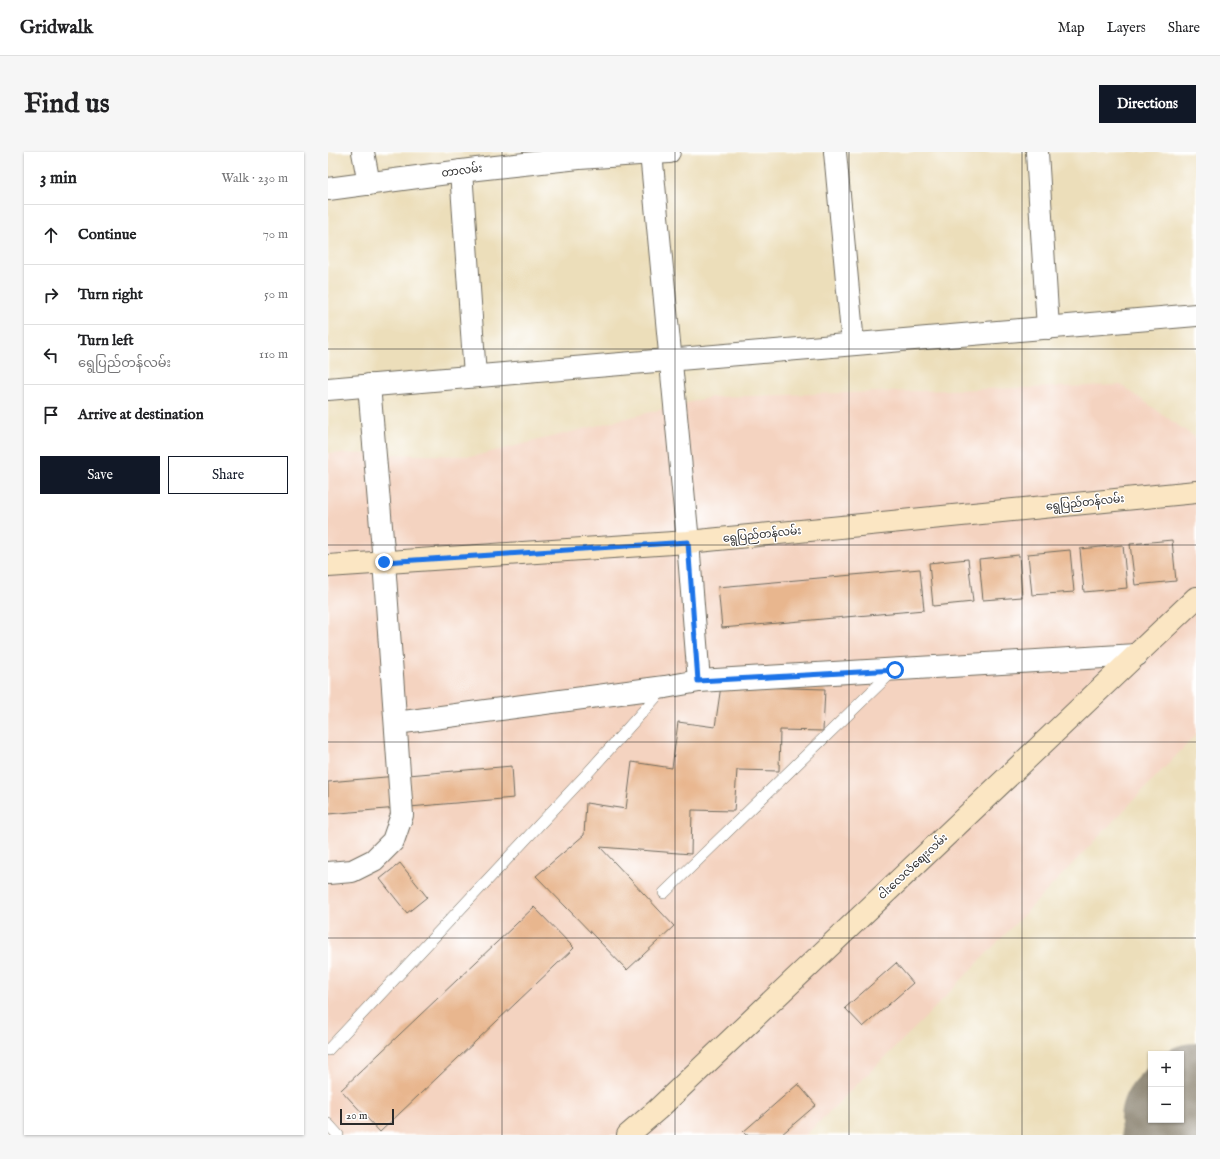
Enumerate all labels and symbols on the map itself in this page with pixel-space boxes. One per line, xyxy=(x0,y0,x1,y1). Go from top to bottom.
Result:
street label: တာလမ်း xyxy=(441,160,483,181)
street label: ရွေပြည်တန်လမ်း xyxy=(1045,491,1125,515)
street label: ရွေပြည်တန်လမ်း xyxy=(722,523,802,547)
route end xyxy=(375,553,393,571)
route start xyxy=(886,661,904,679)
street label: ငါးလေလံစျေးလမ်း xyxy=(875,830,951,904)
scale bar xyxy=(340,1107,394,1126)

